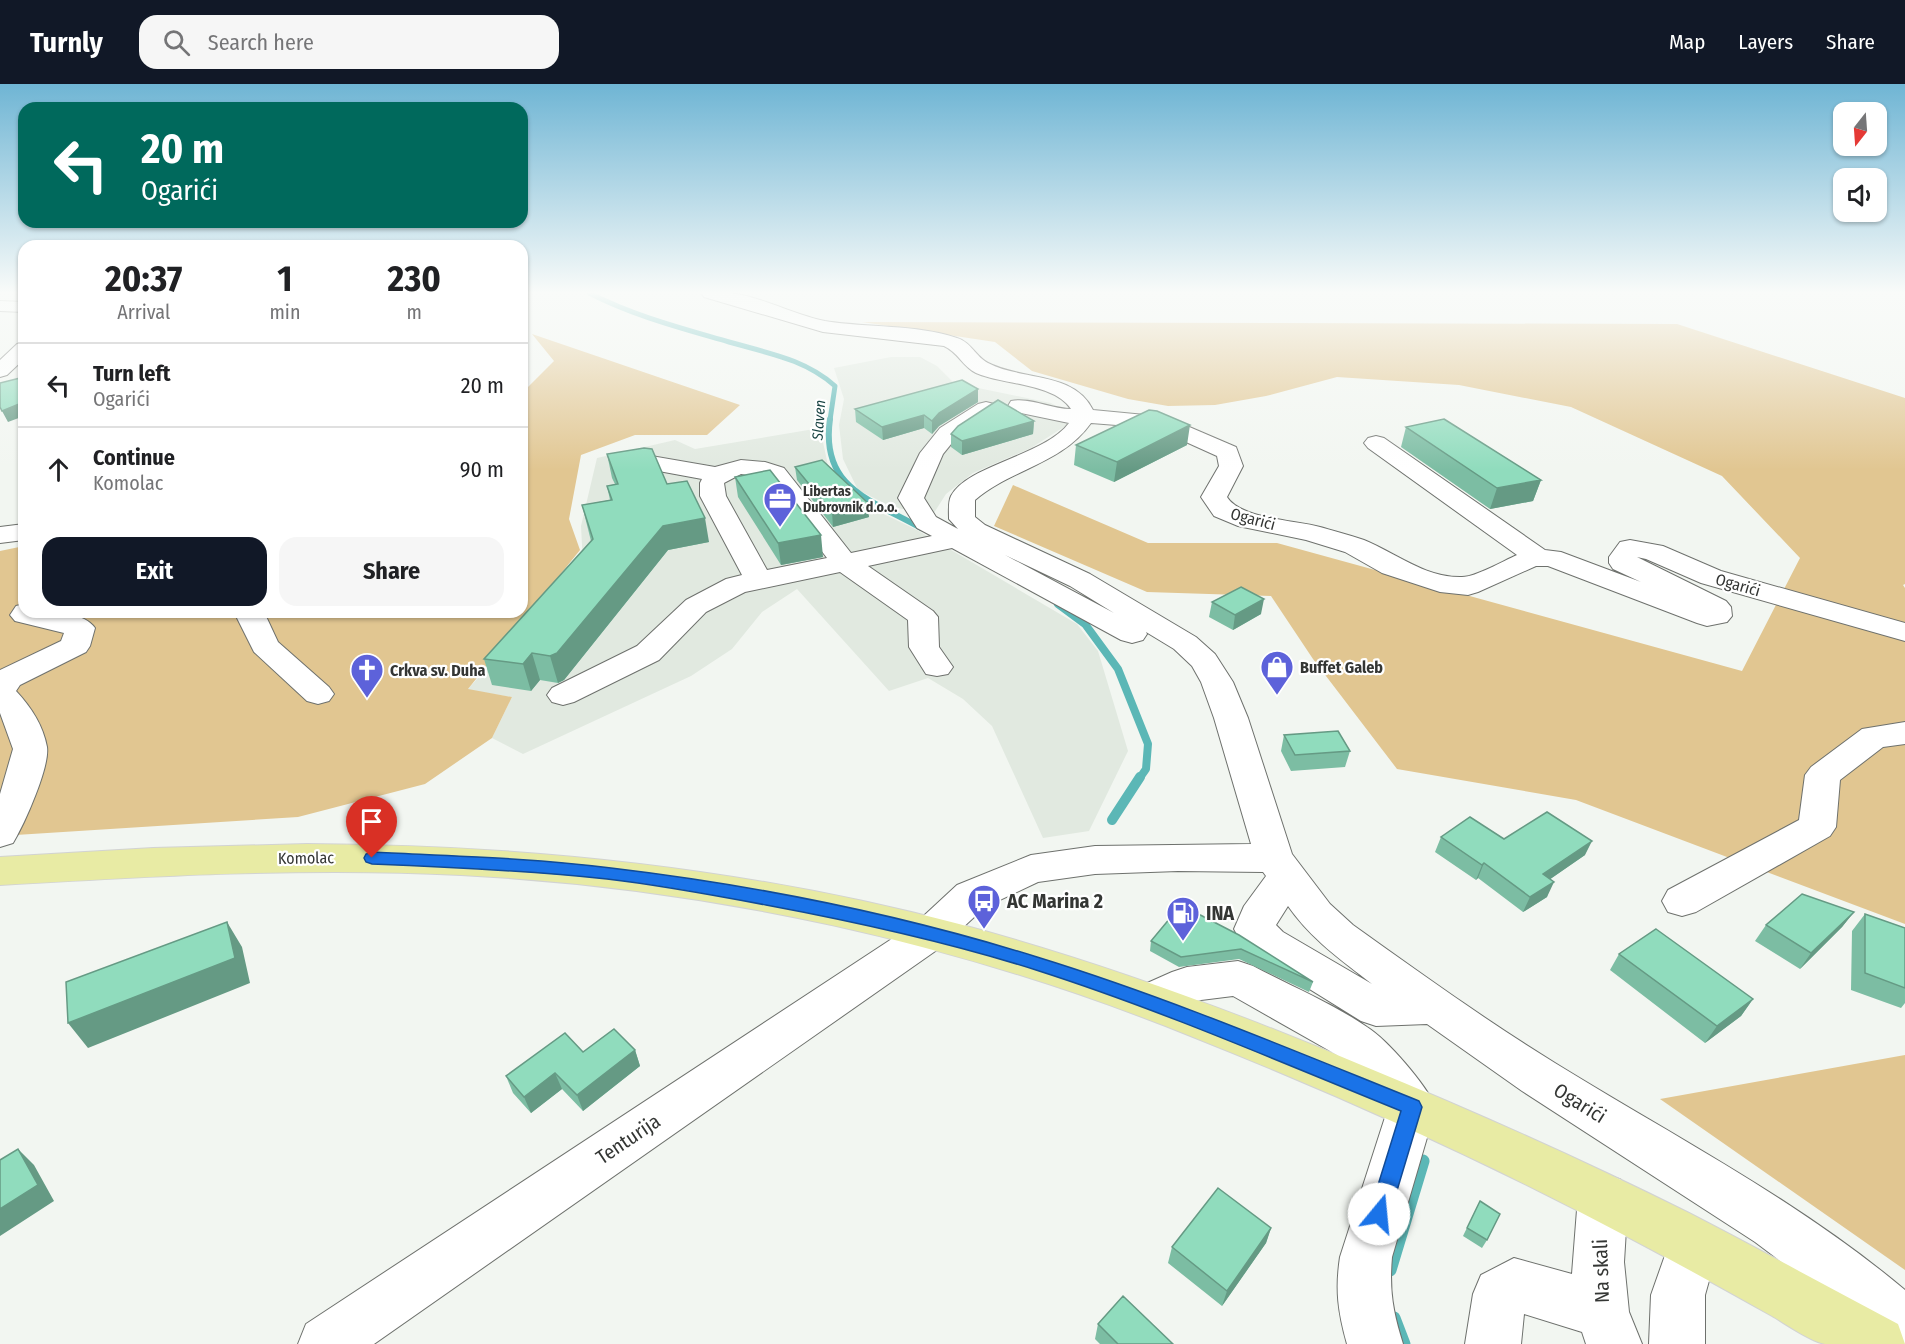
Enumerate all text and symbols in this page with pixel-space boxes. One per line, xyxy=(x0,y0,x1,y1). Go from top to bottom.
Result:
search box xyxy=(139,15,559,69)
text: Turnly xyxy=(30,26,103,59)
icon: search xyxy=(160,26,193,59)
text: Search here xyxy=(208,29,314,56)
text: Map xyxy=(1669,29,1705,55)
text: Layers xyxy=(1738,29,1793,55)
text: Share xyxy=(1826,29,1875,55)
north arrow xyxy=(1833,102,1887,156)
map controls xyxy=(1833,102,1887,222)
text: 20 m xyxy=(141,124,224,174)
icon: left xyxy=(42,126,120,204)
button: sound xyxy=(1833,168,1887,222)
text: Ogarići xyxy=(141,175,218,207)
text: 20:37 xyxy=(105,257,182,301)
text: 1 xyxy=(277,257,293,301)
text: 230 xyxy=(388,257,441,301)
text: Arrival xyxy=(117,300,170,324)
text: min xyxy=(269,300,300,324)
text: m xyxy=(407,300,422,324)
text: Turn left xyxy=(93,360,171,387)
icon: left xyxy=(42,369,75,402)
text: 20 m xyxy=(461,372,504,399)
text: Ogarići xyxy=(93,387,150,411)
water label: Slaven xyxy=(809,399,829,442)
text: Continue xyxy=(93,444,175,471)
icon: ahead xyxy=(42,453,75,486)
text: 90 m xyxy=(460,456,504,483)
text: Komolac xyxy=(93,471,163,495)
office icon: Libertas Dubrovnik d.o.o. xyxy=(762,481,798,528)
place label: Libertas Dubrovnik d.o.o. xyxy=(803,483,898,516)
street label: Ogarići xyxy=(1229,504,1277,534)
button: Exit xyxy=(42,537,267,606)
button: Share xyxy=(279,537,504,606)
street label: Ogarići xyxy=(1713,570,1763,600)
shop icon: Buffet Galeb xyxy=(1259,649,1295,696)
church icon: Crkva sv. Duha xyxy=(349,652,385,699)
place label: Buffet Galeb xyxy=(1300,658,1383,677)
place label: Crkva sv. Duha xyxy=(390,661,486,680)
pin xyxy=(346,796,397,858)
icon: arrive xyxy=(355,805,388,838)
street label: Komolac xyxy=(278,848,334,868)
bus stop icon: AC Marina 2 xyxy=(966,883,1002,930)
place label: AC Marina 2 xyxy=(1006,889,1103,913)
fuel station icon: INA xyxy=(1165,895,1201,942)
place label: INA xyxy=(1206,901,1235,925)
street label: Ogarići xyxy=(1549,1078,1611,1128)
street label: Tenturija xyxy=(591,1109,665,1169)
position arrow xyxy=(1347,1182,1411,1246)
street label: Na skali xyxy=(1588,1239,1614,1303)

